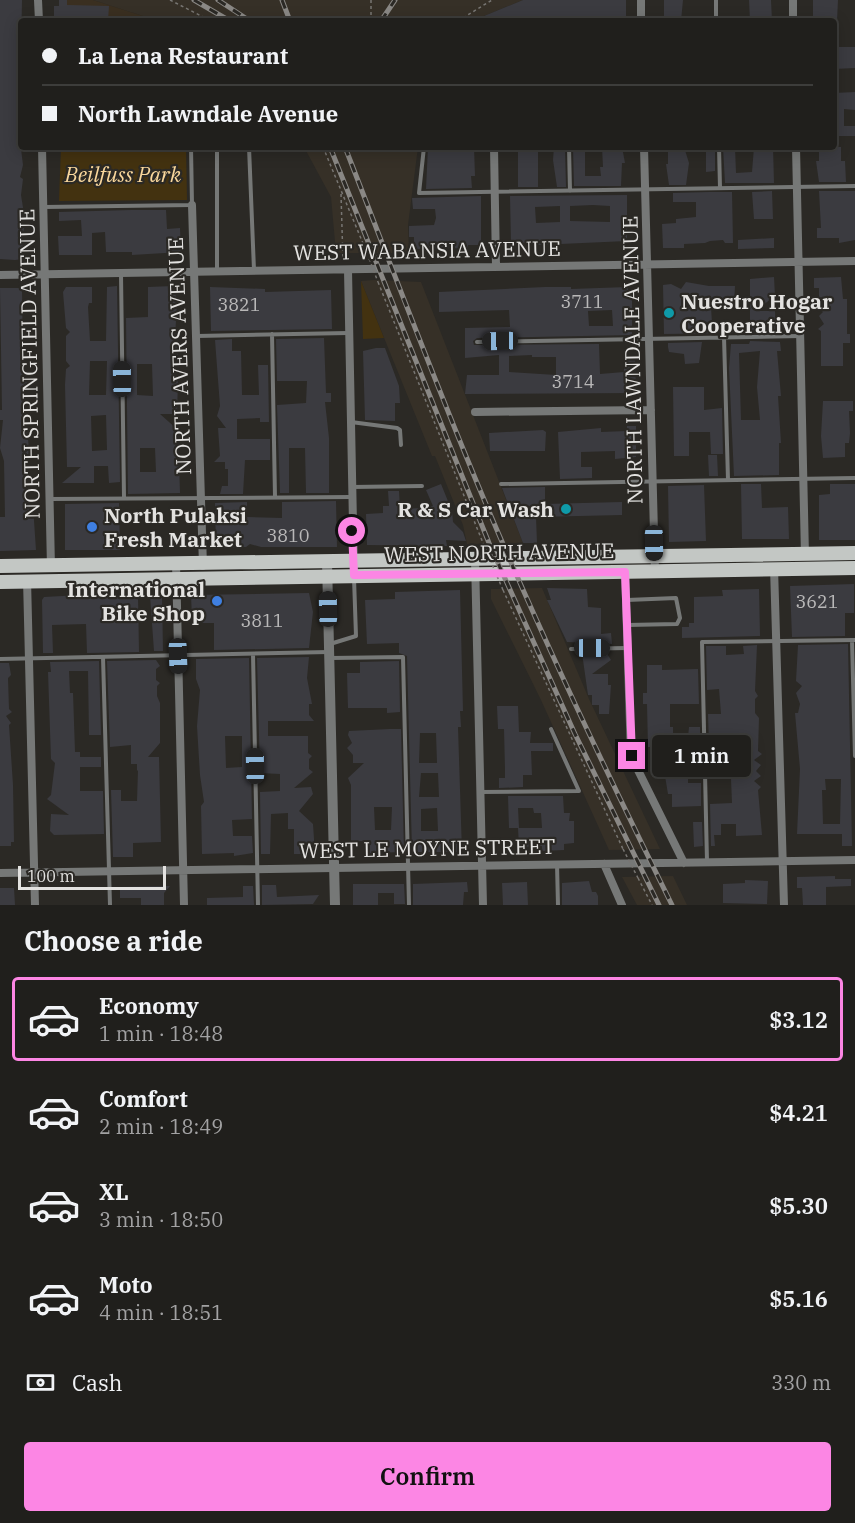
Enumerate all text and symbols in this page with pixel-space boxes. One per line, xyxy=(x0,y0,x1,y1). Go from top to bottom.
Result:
text: La Lena Restaurant xyxy=(78,41,288,70)
text: North Lawndale Avenue xyxy=(78,99,338,128)
park label: Beilfuss Park xyxy=(64,160,182,188)
street label: NORTH SPRINGFIELD AVENUE xyxy=(12,209,46,519)
street label: NORTH LAWNDALE AVENUE xyxy=(615,215,649,505)
street label: WEST WABANSIA AVENUE xyxy=(293,234,561,266)
street label: NORTH AVERS AVENUE xyxy=(161,236,197,476)
place label: Nuestro Hogar Cooperative xyxy=(681,287,833,339)
house number: 3711 xyxy=(560,290,604,313)
house number: 3821 xyxy=(217,293,261,316)
marker: Nuestro Hogar Cooperative xyxy=(662,306,676,320)
car xyxy=(482,332,518,350)
car xyxy=(113,361,131,397)
house number: 3714 xyxy=(551,370,595,393)
place label: R & S Car Wash xyxy=(397,495,554,523)
place label: North Pulaksi Fresh Market xyxy=(104,501,247,553)
marker: R & S Car Wash xyxy=(559,502,573,516)
route start xyxy=(338,517,365,544)
marker: North Pulaksi Fresh Market xyxy=(85,520,99,534)
house number: 3810 xyxy=(266,524,310,547)
car xyxy=(645,525,663,561)
street label: WEST NORTH AVENUE xyxy=(384,536,614,568)
place label: International Bike Shop xyxy=(67,575,205,627)
house number: 3621 xyxy=(795,590,839,613)
car xyxy=(319,591,337,627)
marker: International Bike Shop xyxy=(210,594,224,608)
house number: 3811 xyxy=(240,609,284,632)
car xyxy=(168,638,188,674)
car xyxy=(574,639,610,657)
callout: 1 min xyxy=(653,735,752,777)
route end xyxy=(618,742,645,769)
text: 1 min xyxy=(674,742,729,769)
car xyxy=(246,748,264,784)
street label: WEST LE MOYNE STREET xyxy=(299,832,555,864)
scale bar xyxy=(18,863,166,890)
text: 100 m xyxy=(27,866,75,886)
text: Choose a ride xyxy=(24,923,203,958)
text: Economy xyxy=(99,991,199,1020)
icon: car xyxy=(27,992,81,1046)
text: $3.12 xyxy=(769,1005,828,1034)
text: 1 min · 18:48 xyxy=(99,1020,223,1047)
text: Comfort xyxy=(99,1084,188,1113)
icon: car xyxy=(27,1085,81,1139)
text: $4.21 xyxy=(769,1098,828,1127)
text: 2 min · 18:49 xyxy=(99,1113,223,1140)
text: XL xyxy=(99,1177,129,1206)
icon: car xyxy=(27,1178,81,1232)
text: $5.30 xyxy=(769,1191,828,1220)
text: 3 min · 18:50 xyxy=(99,1206,223,1233)
text: Moto xyxy=(99,1270,153,1299)
icon: car xyxy=(27,1271,81,1325)
text: $5.16 xyxy=(769,1284,828,1313)
text: 4 min · 18:51 xyxy=(99,1299,223,1326)
icon: cash xyxy=(24,1366,57,1399)
text: Cash xyxy=(72,1368,123,1397)
text: 330 m xyxy=(771,1369,831,1396)
button: Confirm xyxy=(24,1442,831,1511)

